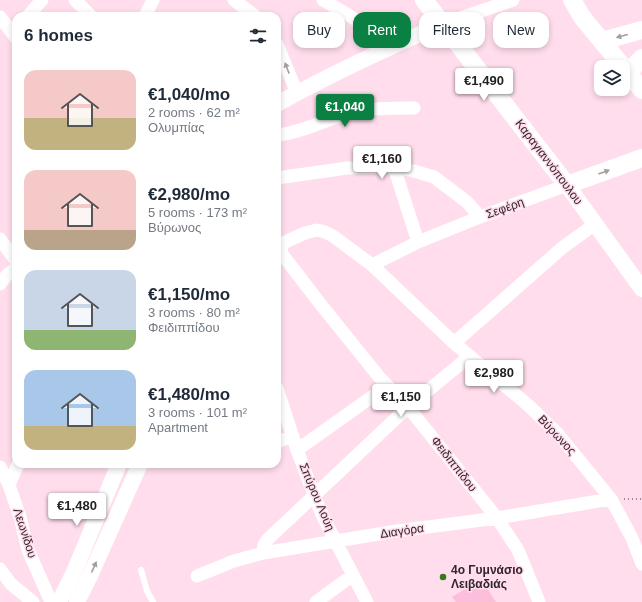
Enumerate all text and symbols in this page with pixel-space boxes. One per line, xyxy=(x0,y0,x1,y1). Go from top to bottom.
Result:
chip: Buy xyxy=(293,12,345,48)
chip: Rent xyxy=(353,12,411,48)
chip: Filters xyxy=(419,12,485,48)
chip: New xyxy=(493,12,549,48)
icon: filters xyxy=(247,25,269,47)
text: 6 homes xyxy=(24,26,93,45)
one-way arrow xyxy=(616,33,628,39)
map controls xyxy=(594,60,630,96)
button: layers xyxy=(594,60,630,96)
one-way arrow xyxy=(284,62,290,74)
pin: €1,490 xyxy=(451,68,517,102)
text: €1,490 xyxy=(464,73,504,88)
text: €1,040/mo xyxy=(148,85,230,104)
icon: home xyxy=(56,86,104,134)
pin: €1,040 xyxy=(312,94,378,128)
text: €1,040 xyxy=(325,99,365,114)
text: 2 rooms · 62 m² xyxy=(148,105,240,120)
street label: Καραγιαννόπουλου xyxy=(512,117,586,207)
text: Ολυμπίας xyxy=(148,120,205,135)
pin: €1,160 xyxy=(349,146,415,180)
text: €1,160 xyxy=(362,151,402,166)
one-way arrow xyxy=(598,168,610,174)
text: €2,980/mo xyxy=(148,185,230,204)
icon: home xyxy=(56,186,104,234)
street label: Σεφέρη xyxy=(484,195,526,221)
text: 5 rooms · 173 m² xyxy=(148,205,247,220)
text: Βύρωνος xyxy=(148,220,201,235)
text: €1,150/mo xyxy=(148,285,230,304)
icon: home xyxy=(56,286,104,334)
text: 3 rooms · 80 m² xyxy=(148,305,240,320)
text: Φειδιππίδου xyxy=(148,320,220,335)
pin: €2,980 xyxy=(461,360,527,394)
text: €2,980 xyxy=(474,365,514,380)
pin: €1,150 xyxy=(368,384,434,418)
text: €1,480/mo xyxy=(148,385,230,404)
icon: home xyxy=(56,386,104,434)
text: €1,150 xyxy=(381,389,421,404)
text: 3 rooms · 101 m² xyxy=(148,405,247,420)
street label: Βύρωνος xyxy=(535,412,579,458)
text: Apartment xyxy=(148,420,208,435)
street label: Φειδιππίδου xyxy=(428,434,480,494)
street label: Σπύρου Λούη xyxy=(296,461,338,533)
pin: €1,480 xyxy=(44,493,110,527)
text: €1,480 xyxy=(57,498,97,513)
street label: Λεωνίδου xyxy=(10,506,40,560)
street label: Διαγόρα xyxy=(379,521,425,541)
one-way arrow xyxy=(91,561,97,573)
place label: 4o Γυμνάσιο Λειβαδιάς xyxy=(451,563,523,591)
marker: 4o Γυμνάσιο Λειβαδιάς xyxy=(438,572,448,582)

